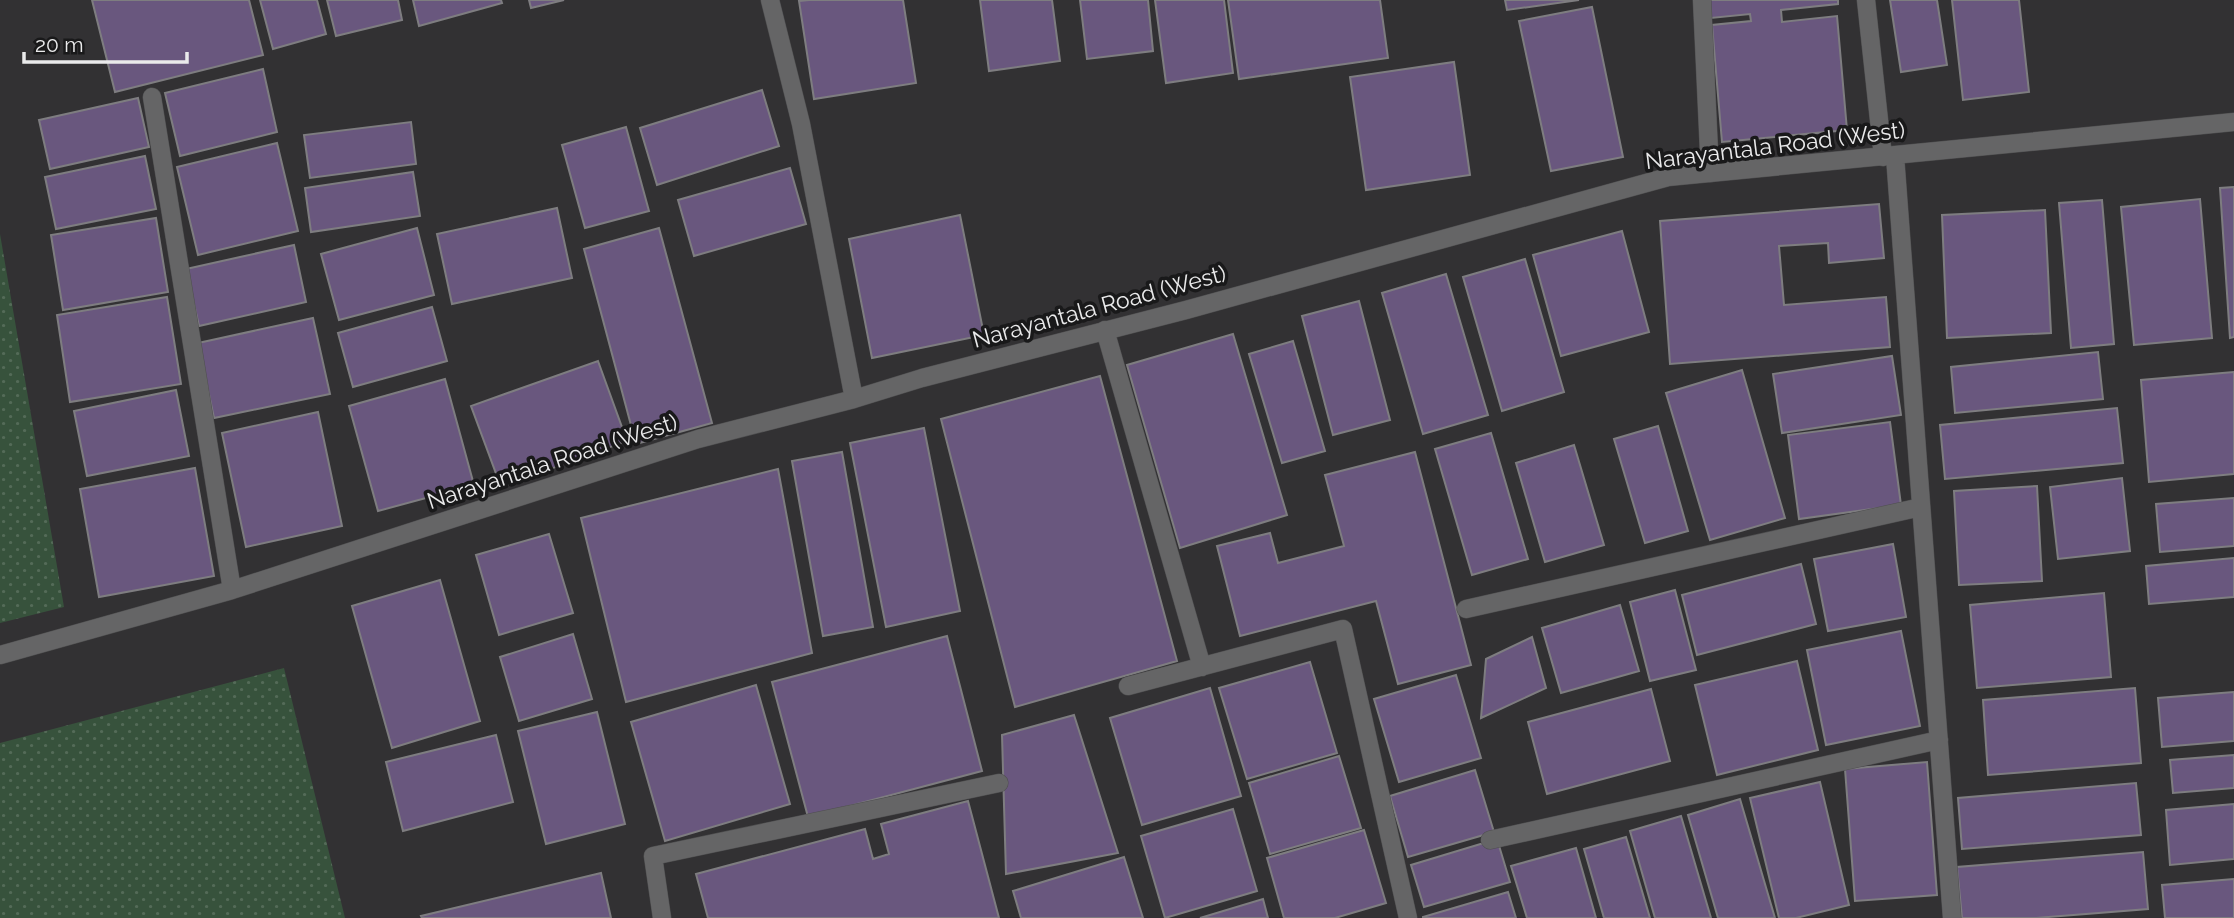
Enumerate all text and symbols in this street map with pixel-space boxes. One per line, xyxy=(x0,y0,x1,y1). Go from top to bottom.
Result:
scale bar xyxy=(24,21,187,65)
text: 20 m xyxy=(35,32,83,57)
street label: Narayantala Road (West) xyxy=(1644,116,1906,174)
street label: Narayantala Road (West) xyxy=(969,259,1229,353)
street label: Narayantala Road (West) xyxy=(423,408,681,514)

